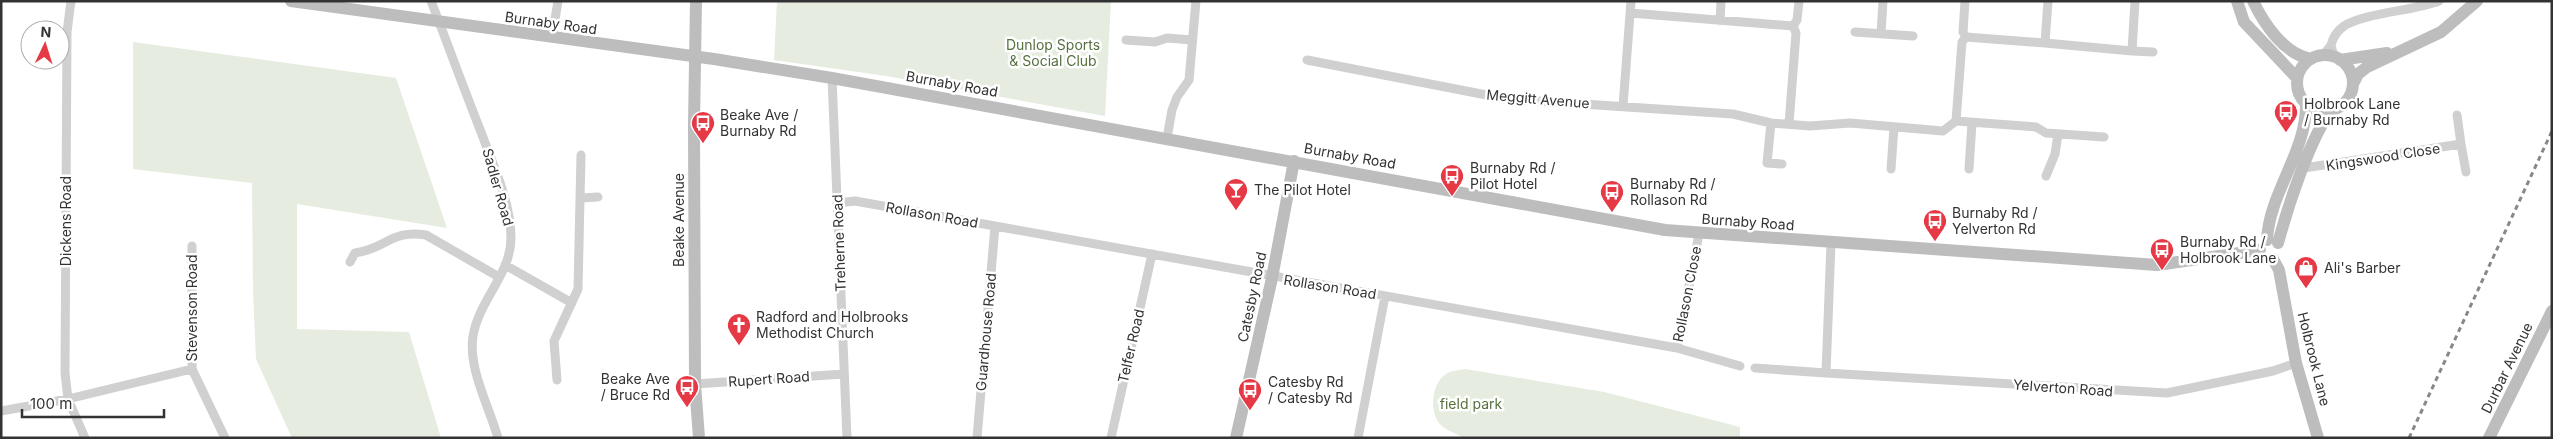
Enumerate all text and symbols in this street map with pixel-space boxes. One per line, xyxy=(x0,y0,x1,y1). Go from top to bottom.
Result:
street label: Burnaby Road xyxy=(504,8,598,37)
north arrow xyxy=(20,20,70,70)
text: N xyxy=(40,23,52,40)
park label: Dunlop Sports & Social Club xyxy=(1006,36,1100,69)
street label: Burnaby Road xyxy=(905,67,999,100)
street label: Meggitt Avenue xyxy=(1486,86,1590,111)
place label: Holbrook Lane / Burnaby Rd xyxy=(2304,95,2400,128)
bus stop icon: Holbrook Lane / Burnaby Rd xyxy=(2273,99,2299,133)
place label: Beake Ave / Burnaby Rd xyxy=(720,106,798,139)
bus stop icon: Beake Ave / Burnaby Rd xyxy=(690,110,716,144)
street label: Burnaby Road xyxy=(1303,139,1397,172)
street label: Kingswood Close xyxy=(2325,139,2441,174)
street label: Sadler Road xyxy=(479,146,518,228)
place label: Burnaby Rd / Pilot Hotel xyxy=(1470,159,1556,192)
bus stop icon: Burnaby Rd / Pilot Hotel xyxy=(1439,163,1465,197)
street label: Beake Avenue xyxy=(670,173,687,267)
place label: Burnaby Rd / Rollason Rd xyxy=(1630,175,1716,208)
street label: Dickens Road xyxy=(57,176,74,266)
bar icon: The Pilot Hotel xyxy=(1223,177,1249,211)
bus stop icon: Burnaby Rd / Rollason Rd xyxy=(1599,179,1625,213)
place label: The Pilot Hotel xyxy=(1254,181,1351,198)
street label: Treherne Road xyxy=(828,194,849,292)
street label: Rollason Road xyxy=(885,198,980,231)
place label: Burnaby Rd / Yelverton Rd xyxy=(1952,204,2038,237)
bus stop icon: Burnaby Rd / Yelverton Rd xyxy=(1922,208,1948,242)
street label: Burnaby Road xyxy=(1701,210,1795,233)
place label: Burnaby Rd / Holbrook Lane xyxy=(2180,233,2276,266)
bus stop icon: Burnaby Rd / Holbrook Lane xyxy=(2149,237,2175,271)
street label: Rollason Close xyxy=(1669,244,1704,343)
street label: Catesby Road xyxy=(1234,250,1269,344)
street label: Stevenson Road xyxy=(183,254,200,362)
shop icon: Ali's Barber xyxy=(2293,255,2319,289)
place label: Ali's Barber xyxy=(2324,259,2400,276)
street label: Rollason Road xyxy=(1283,271,1378,302)
street label: Guardhouse Road xyxy=(972,272,999,392)
street label: Telfer Road xyxy=(1114,307,1147,385)
place label: Radford and Holbrooks Methodist Church xyxy=(756,308,908,341)
street label: Holbrook Lane xyxy=(2295,310,2334,408)
church icon: Radford and Holbrooks Methodist Church xyxy=(726,312,752,346)
street label: Durbar Avenue xyxy=(2477,320,2536,416)
street label: Rupert Road xyxy=(728,367,810,390)
place label: Beake Ave / Bruce Rd xyxy=(601,370,670,403)
place label: Catesby Rd / Catesby Rd xyxy=(1268,373,1353,406)
bus stop icon: Beake Ave / Bruce Rd xyxy=(674,374,700,408)
street label: Yelverton Road xyxy=(2013,376,2114,399)
bus stop icon: Catesby Rd / Catesby Rd xyxy=(1237,377,1263,411)
scale bar xyxy=(22,386,165,418)
text: 100 m xyxy=(30,394,72,413)
park label: field park xyxy=(1440,395,1502,412)

